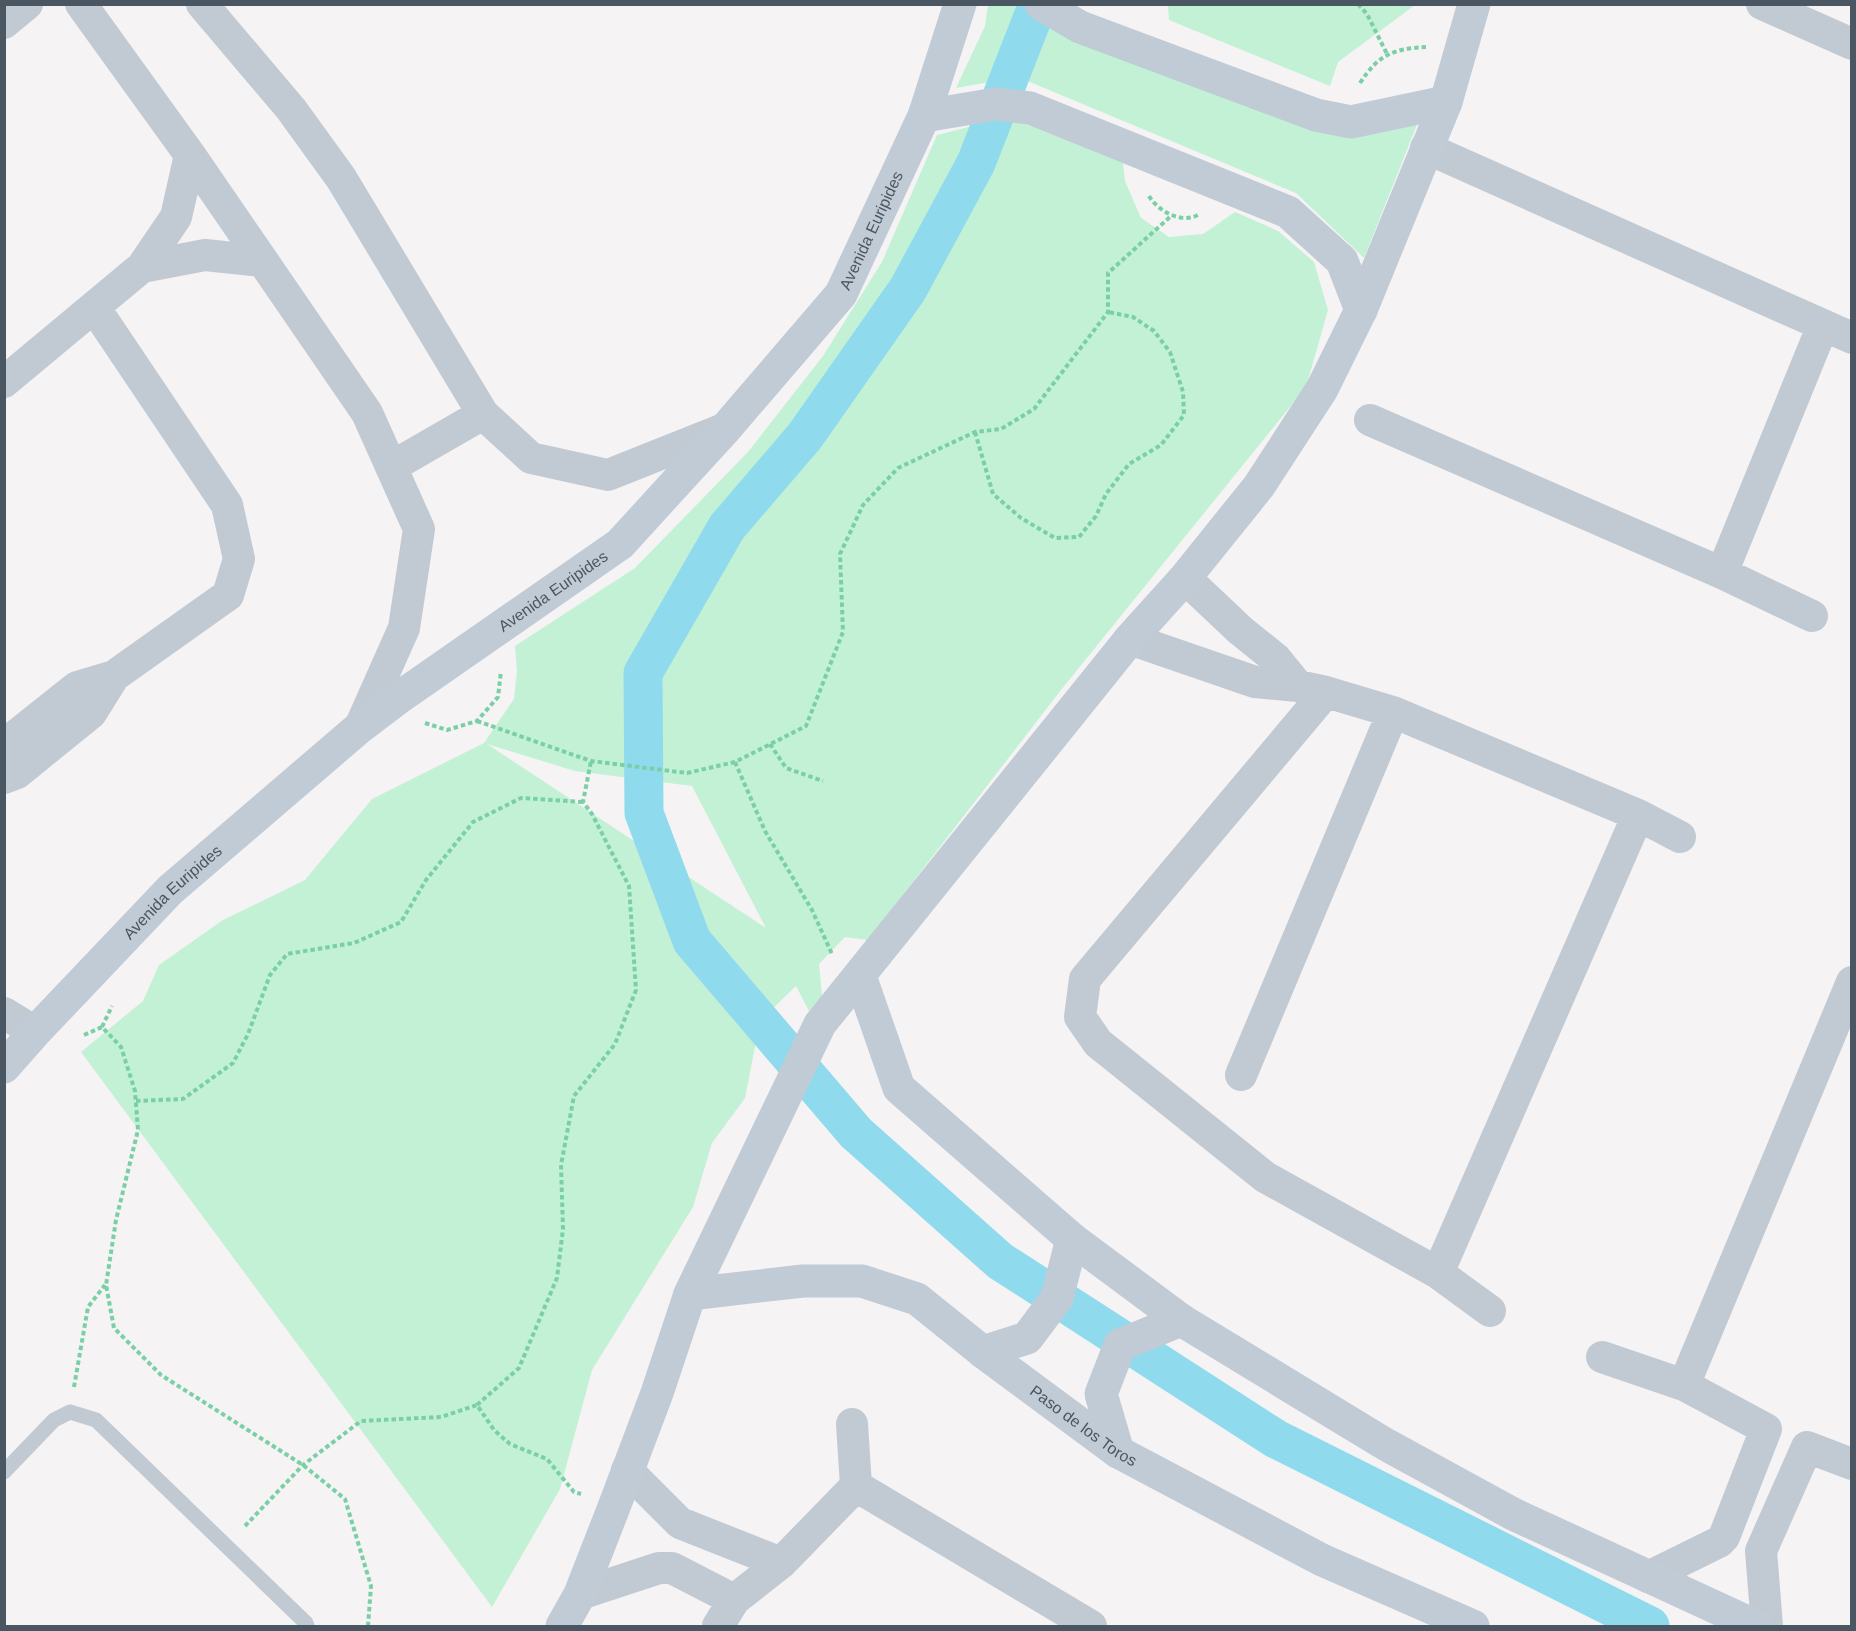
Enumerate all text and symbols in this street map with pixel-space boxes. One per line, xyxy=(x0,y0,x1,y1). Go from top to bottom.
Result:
street label: Avenida Euripides xyxy=(836,168,906,292)
street label: Avenida Euripides xyxy=(495,547,610,635)
street label: Avenida Euripides xyxy=(120,841,225,942)
street label: Paso de los Toros xyxy=(1027,1382,1140,1469)

